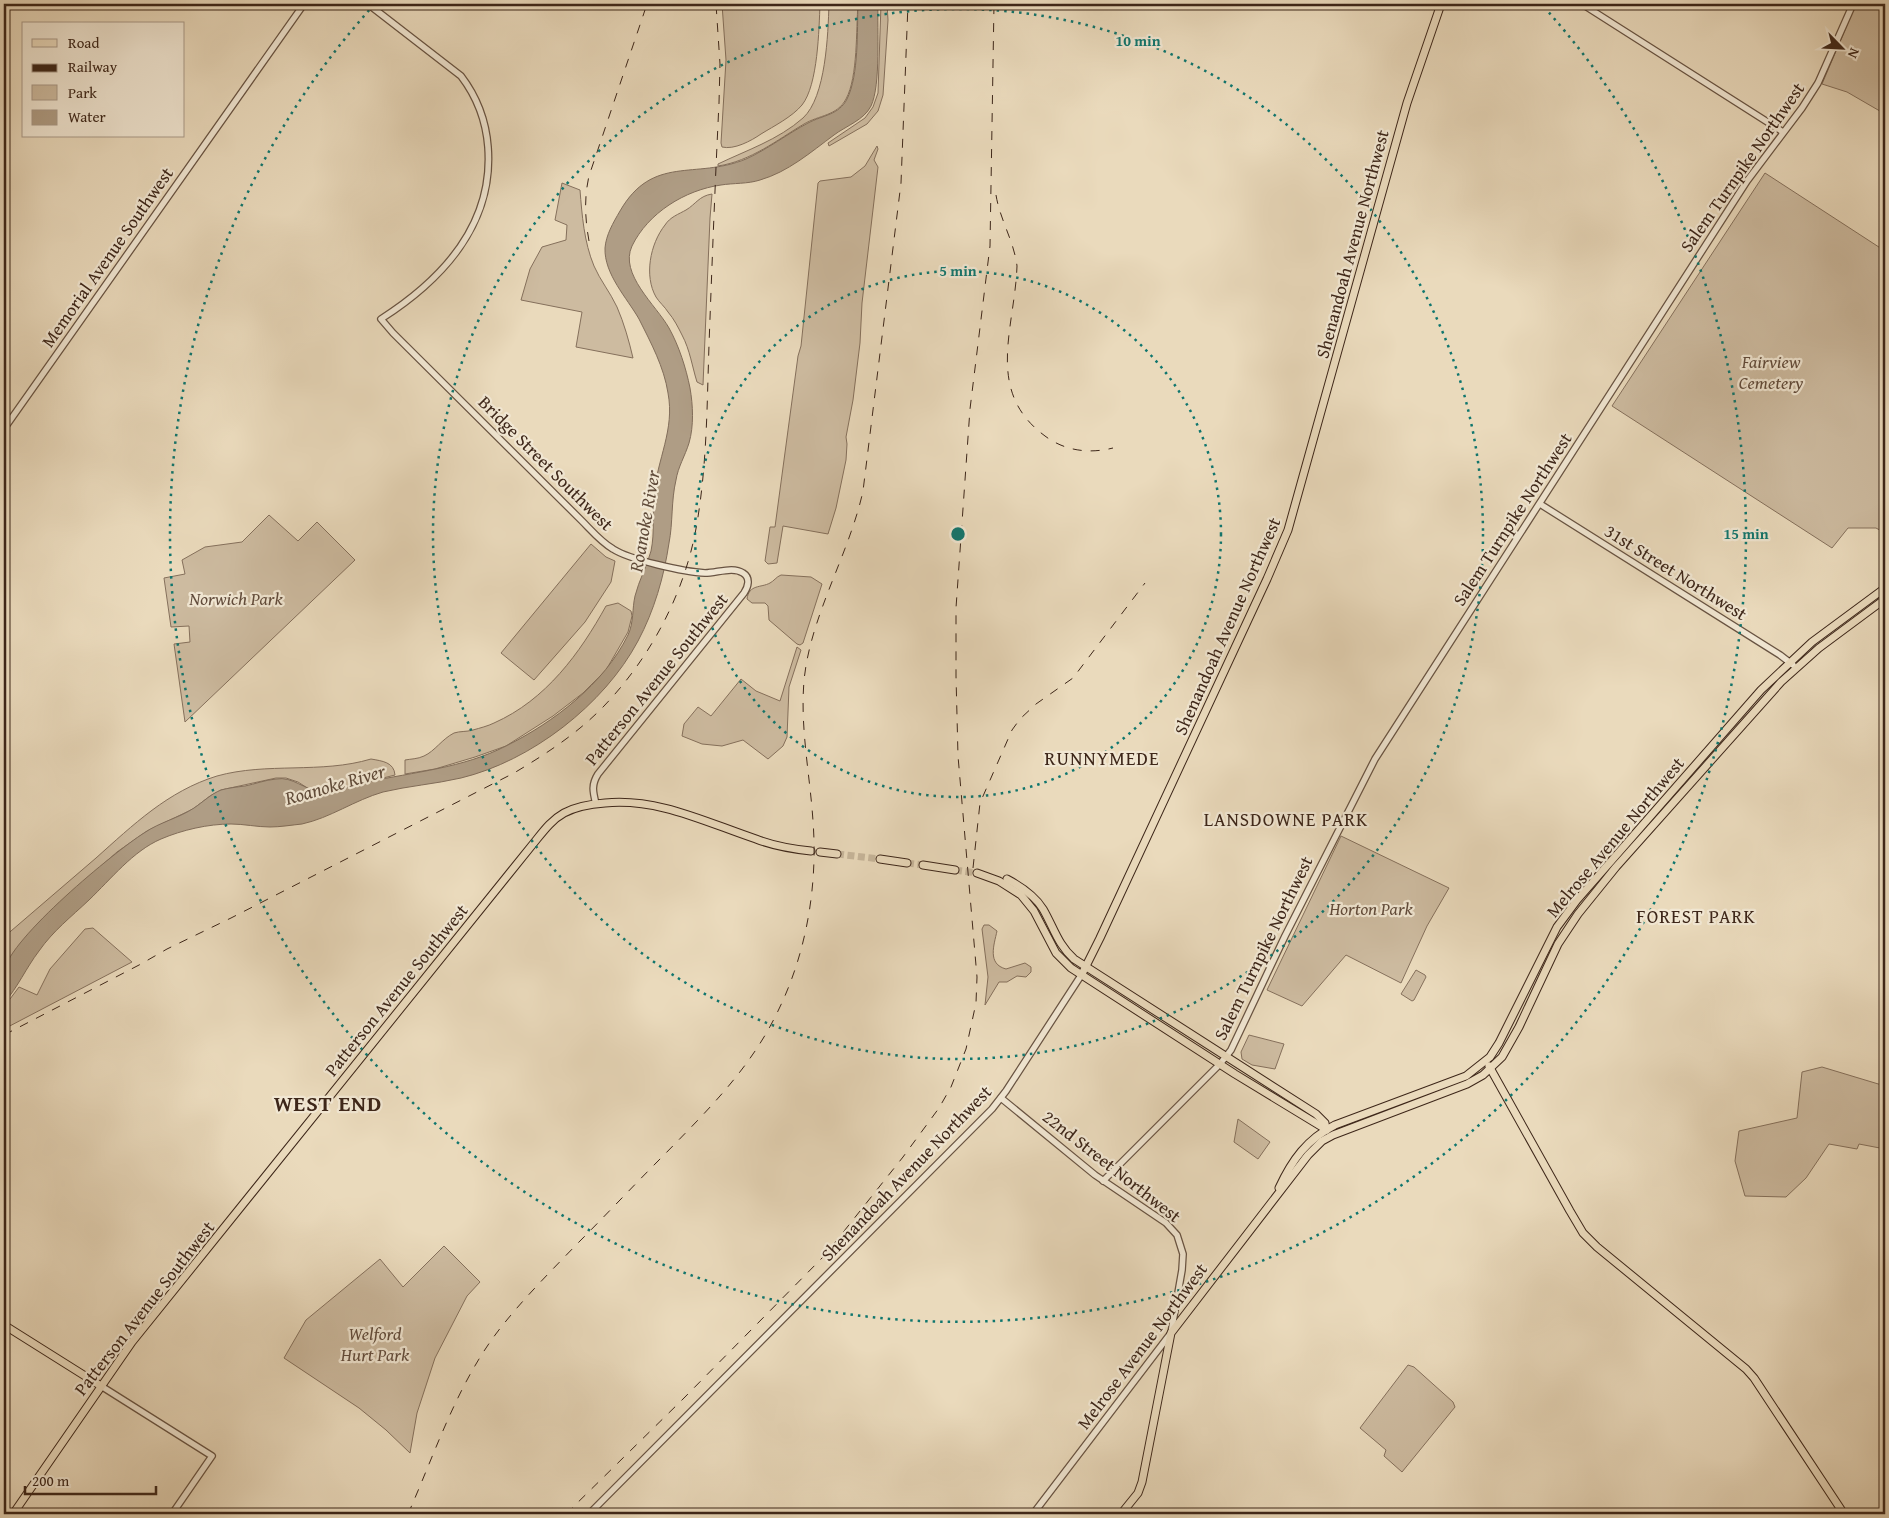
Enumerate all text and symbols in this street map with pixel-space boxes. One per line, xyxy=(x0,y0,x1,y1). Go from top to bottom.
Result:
legend xyxy=(22,22,185,138)
north arrow xyxy=(1816,22,1866,72)
text: 10 min xyxy=(1115,30,1161,51)
text: Road xyxy=(68,32,99,53)
text: N xyxy=(1843,45,1865,62)
text: Railway xyxy=(68,56,118,77)
street label: Salem Turnpike Northwest xyxy=(1673,76,1811,257)
text: Park xyxy=(68,82,97,103)
text: Water xyxy=(68,106,106,127)
street label: Shenandoah Avenue Northwest xyxy=(1308,126,1396,361)
street label: Memorial Avenue Southwest xyxy=(34,161,180,353)
text: 5 min xyxy=(939,260,977,281)
park label: Fairview Cemetery xyxy=(1739,348,1804,396)
street label: Bridge Street Southwest xyxy=(472,389,620,537)
street label: Salem Turnpike Northwest xyxy=(1446,426,1579,611)
water label: Roanoke River xyxy=(621,467,667,575)
street label: Shenandoah Avenue Northwest xyxy=(1167,512,1288,739)
street label: 31st Street Northwest xyxy=(1600,517,1753,627)
text: 15 min xyxy=(1723,523,1769,544)
centre of rings xyxy=(949,525,967,543)
park label: Norwich Park xyxy=(188,585,283,612)
street label: Patterson Avenue Southwest xyxy=(578,586,735,771)
district label: RUNNYMEDE xyxy=(1044,744,1160,772)
street label: Melrose Avenue Northwest xyxy=(1540,750,1691,923)
water label: Roanoke River xyxy=(281,756,389,812)
district label: LANSDOWNE PARK xyxy=(1204,805,1368,833)
street label: Salem Turnpike Northwest xyxy=(1207,851,1320,1045)
park label: Horton Park xyxy=(1328,895,1414,922)
street label: Patterson Avenue Southwest xyxy=(318,897,475,1082)
district label: FOREST PARK xyxy=(1636,902,1756,930)
street label: Shenandoah Avenue Northwest xyxy=(814,1078,998,1267)
district label: WEST END xyxy=(274,1087,382,1119)
street label: 22nd Street Northwest xyxy=(1037,1103,1188,1229)
street label: Patterson Avenue Southwest xyxy=(67,1214,221,1401)
street label: Melrose Avenue Northwest xyxy=(1070,1256,1214,1435)
park label: Welford Hurt Park xyxy=(340,1320,410,1368)
scale bar xyxy=(25,1463,156,1495)
text: 200 m xyxy=(32,1470,70,1491)

